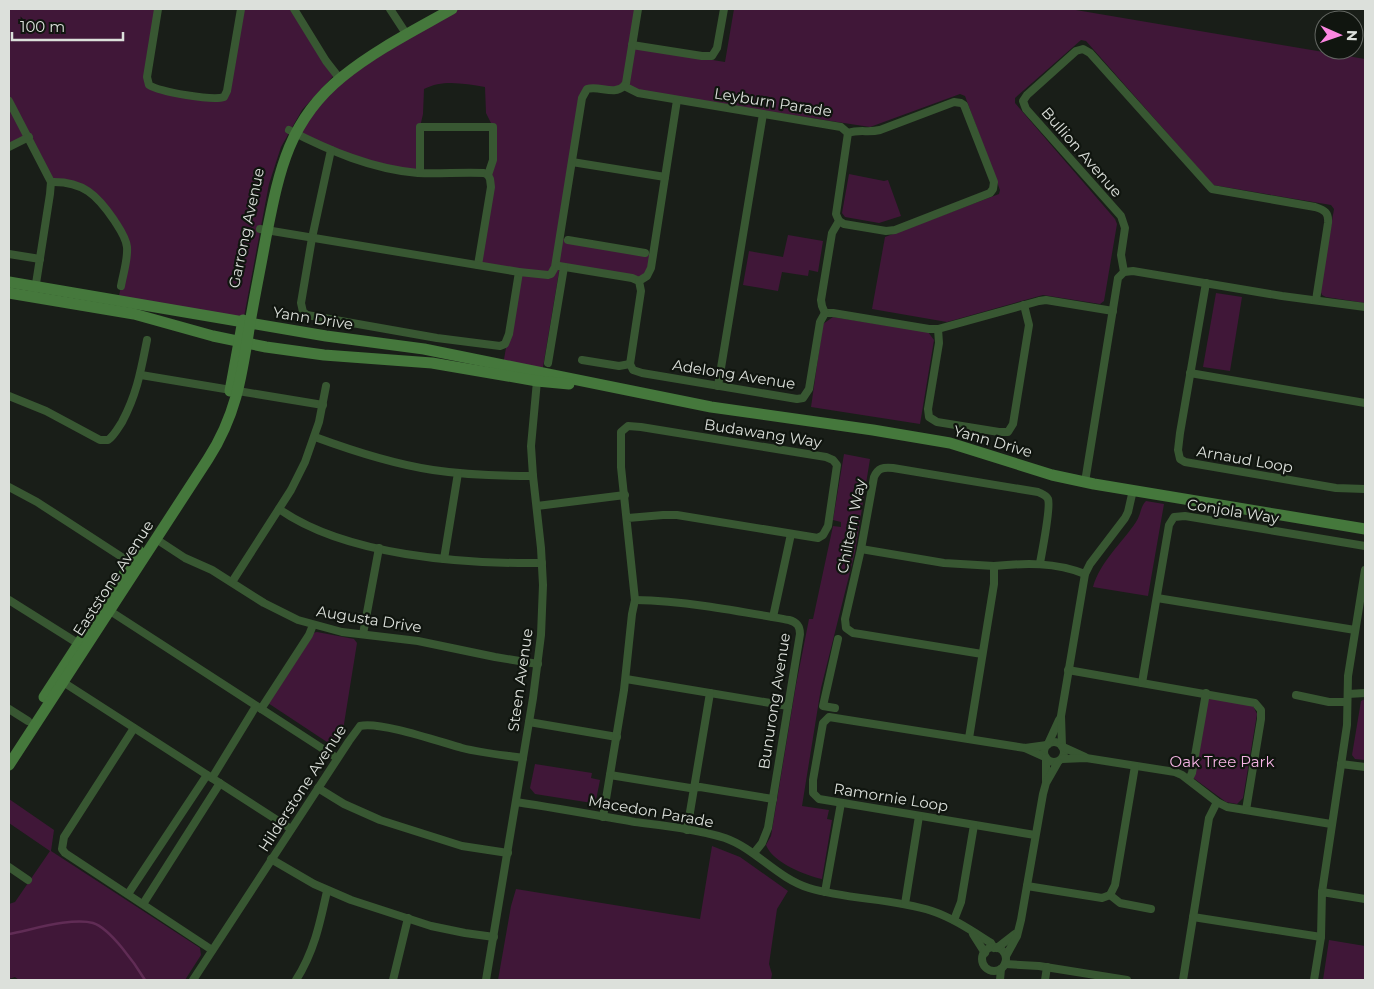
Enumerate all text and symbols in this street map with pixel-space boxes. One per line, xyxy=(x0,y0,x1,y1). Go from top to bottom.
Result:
scale bar xyxy=(12,10,124,42)
north arrow xyxy=(1314,10,1364,60)
text: 100 m xyxy=(20,17,65,36)
text: N xyxy=(1343,29,1361,41)
street label: Leyburn Parade xyxy=(713,83,833,121)
street label: Bullion Avenue xyxy=(1038,103,1126,201)
street label: Garrong Avenue xyxy=(224,166,268,290)
street label: Yann Drive xyxy=(272,302,354,334)
street label: Adelong Avenue xyxy=(671,355,797,393)
street label: Budawang Way xyxy=(703,414,824,452)
street label: Yann Drive xyxy=(951,421,1035,461)
street label: Arnaud Loop xyxy=(1195,441,1295,477)
street label: Chiltern Way xyxy=(833,476,870,575)
street label: Conjola Way xyxy=(1186,494,1281,528)
street label: Eaststone Avenue xyxy=(68,516,158,640)
street label: Augusta Drive xyxy=(315,601,423,637)
street label: Steen Avenue xyxy=(503,627,537,733)
street label: Bunurong Avenue xyxy=(754,631,794,771)
street label: Hilderstone Avenue xyxy=(254,721,350,855)
park label: Oak Tree Park xyxy=(1170,752,1274,771)
street label: Ramornie Loop xyxy=(832,779,950,815)
street label: Macedon Parade xyxy=(587,791,715,831)

